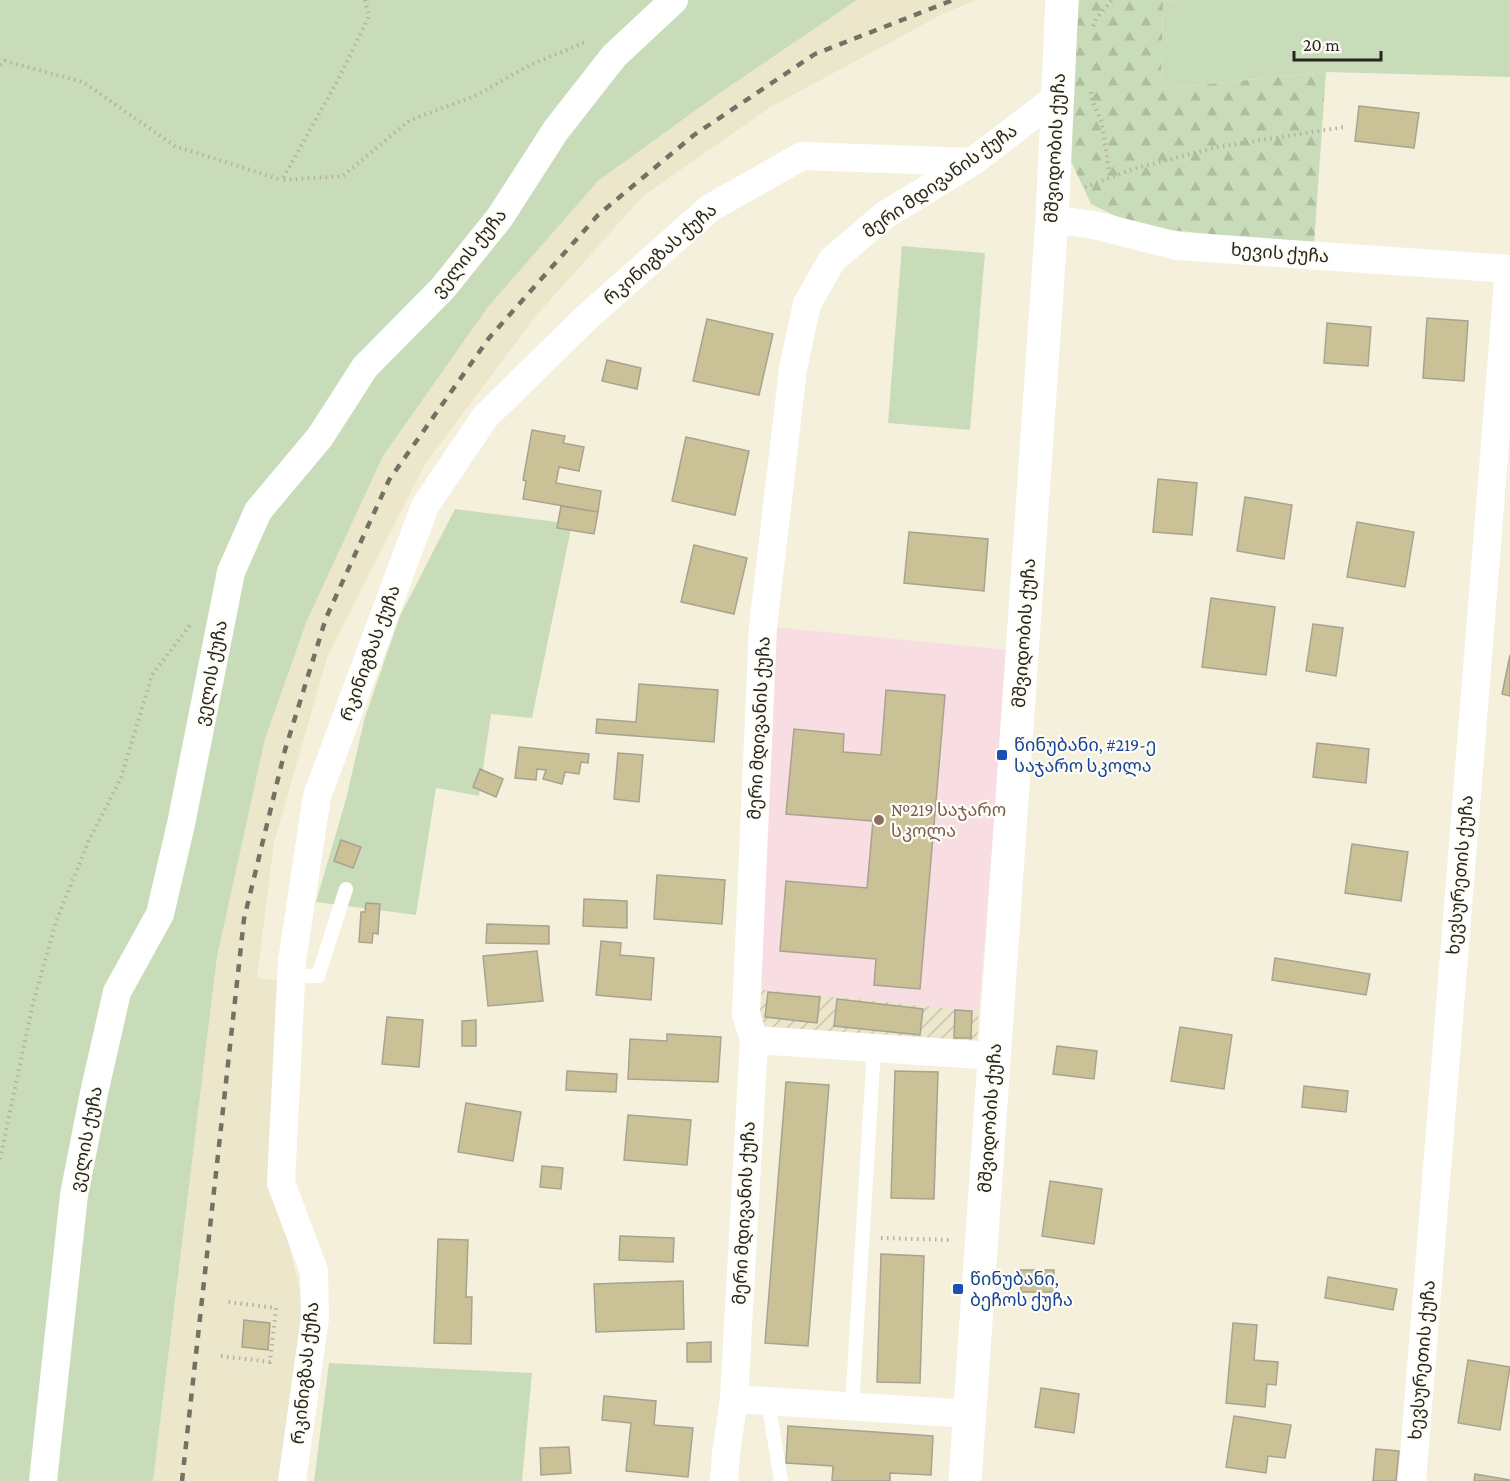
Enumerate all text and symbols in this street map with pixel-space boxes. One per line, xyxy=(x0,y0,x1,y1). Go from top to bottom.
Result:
scale bar xyxy=(1294,24,1381,62)
text: 20 m xyxy=(1303,35,1340,55)
street label: მშვიდობის ქუჩა xyxy=(1041,73,1070,223)
street label: მერი მდივანის ქუჩა xyxy=(859,120,1022,243)
street label: რკინიგზას ქუჩა xyxy=(599,199,721,309)
street label: ველის ქუჩა xyxy=(427,205,511,302)
street label: ხევის ქუჩა xyxy=(1230,240,1330,267)
street label: მშვიდობის ქუჩა xyxy=(1009,558,1040,709)
street label: რკინიგზას ქუჩა xyxy=(336,582,405,724)
street label: ველის ქუჩა xyxy=(191,618,232,728)
street label: მერი მდივანის ქუჩა xyxy=(744,636,775,820)
place label: წინუბანი, #219-ე საჯარო სკოლა xyxy=(1014,735,1156,777)
marker: წინუბანი, #219-ე საჯარო სკოლა xyxy=(995,748,1009,762)
street label: ხევსურეთის ქუჩა xyxy=(1443,794,1478,956)
place label: №219 საჯარო სკოლა xyxy=(891,800,1006,842)
marker: №219 საჯარო სკოლა xyxy=(872,813,886,827)
street label: მშვიდობის ქუჩა xyxy=(975,1043,1006,1194)
street label: ველის ქუჩა xyxy=(66,1084,107,1194)
street label: მერი მდივანის ქუჩა xyxy=(729,1121,760,1305)
place label: წინუბანი, ბეჩოს ქუჩა xyxy=(970,1269,1073,1311)
street label: ხევსურეთის ქუჩა xyxy=(1405,1279,1440,1441)
marker: წინუბანი, ბეჩოს ქუჩა xyxy=(951,1282,965,1296)
street label: რკინიგზას ქუჩა xyxy=(288,1301,323,1445)

